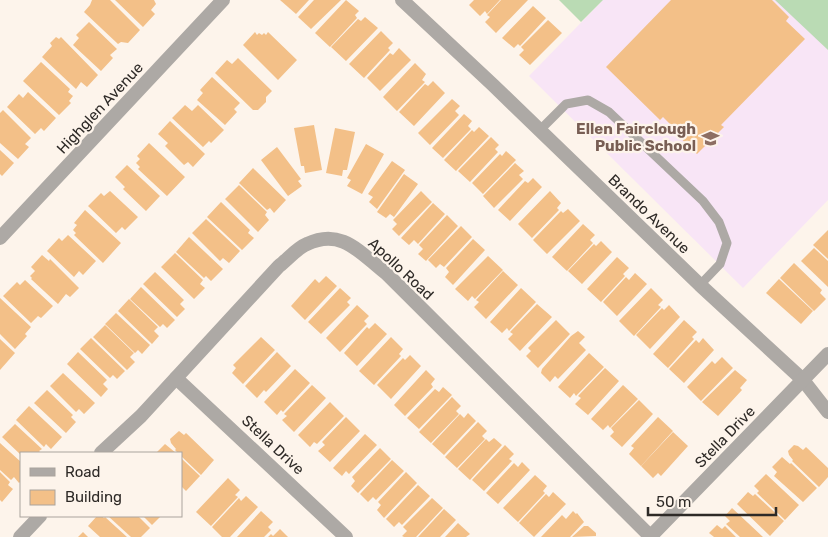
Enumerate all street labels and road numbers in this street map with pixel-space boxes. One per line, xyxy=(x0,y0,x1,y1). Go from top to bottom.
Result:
street label: Highglen Avenue xyxy=(53,59,147,157)
street label: Brando Avenue xyxy=(605,171,693,257)
street label: Apollo Road xyxy=(365,234,437,304)
street label: Stella Drive xyxy=(691,402,759,472)
street label: Stella Drive xyxy=(238,412,308,478)

